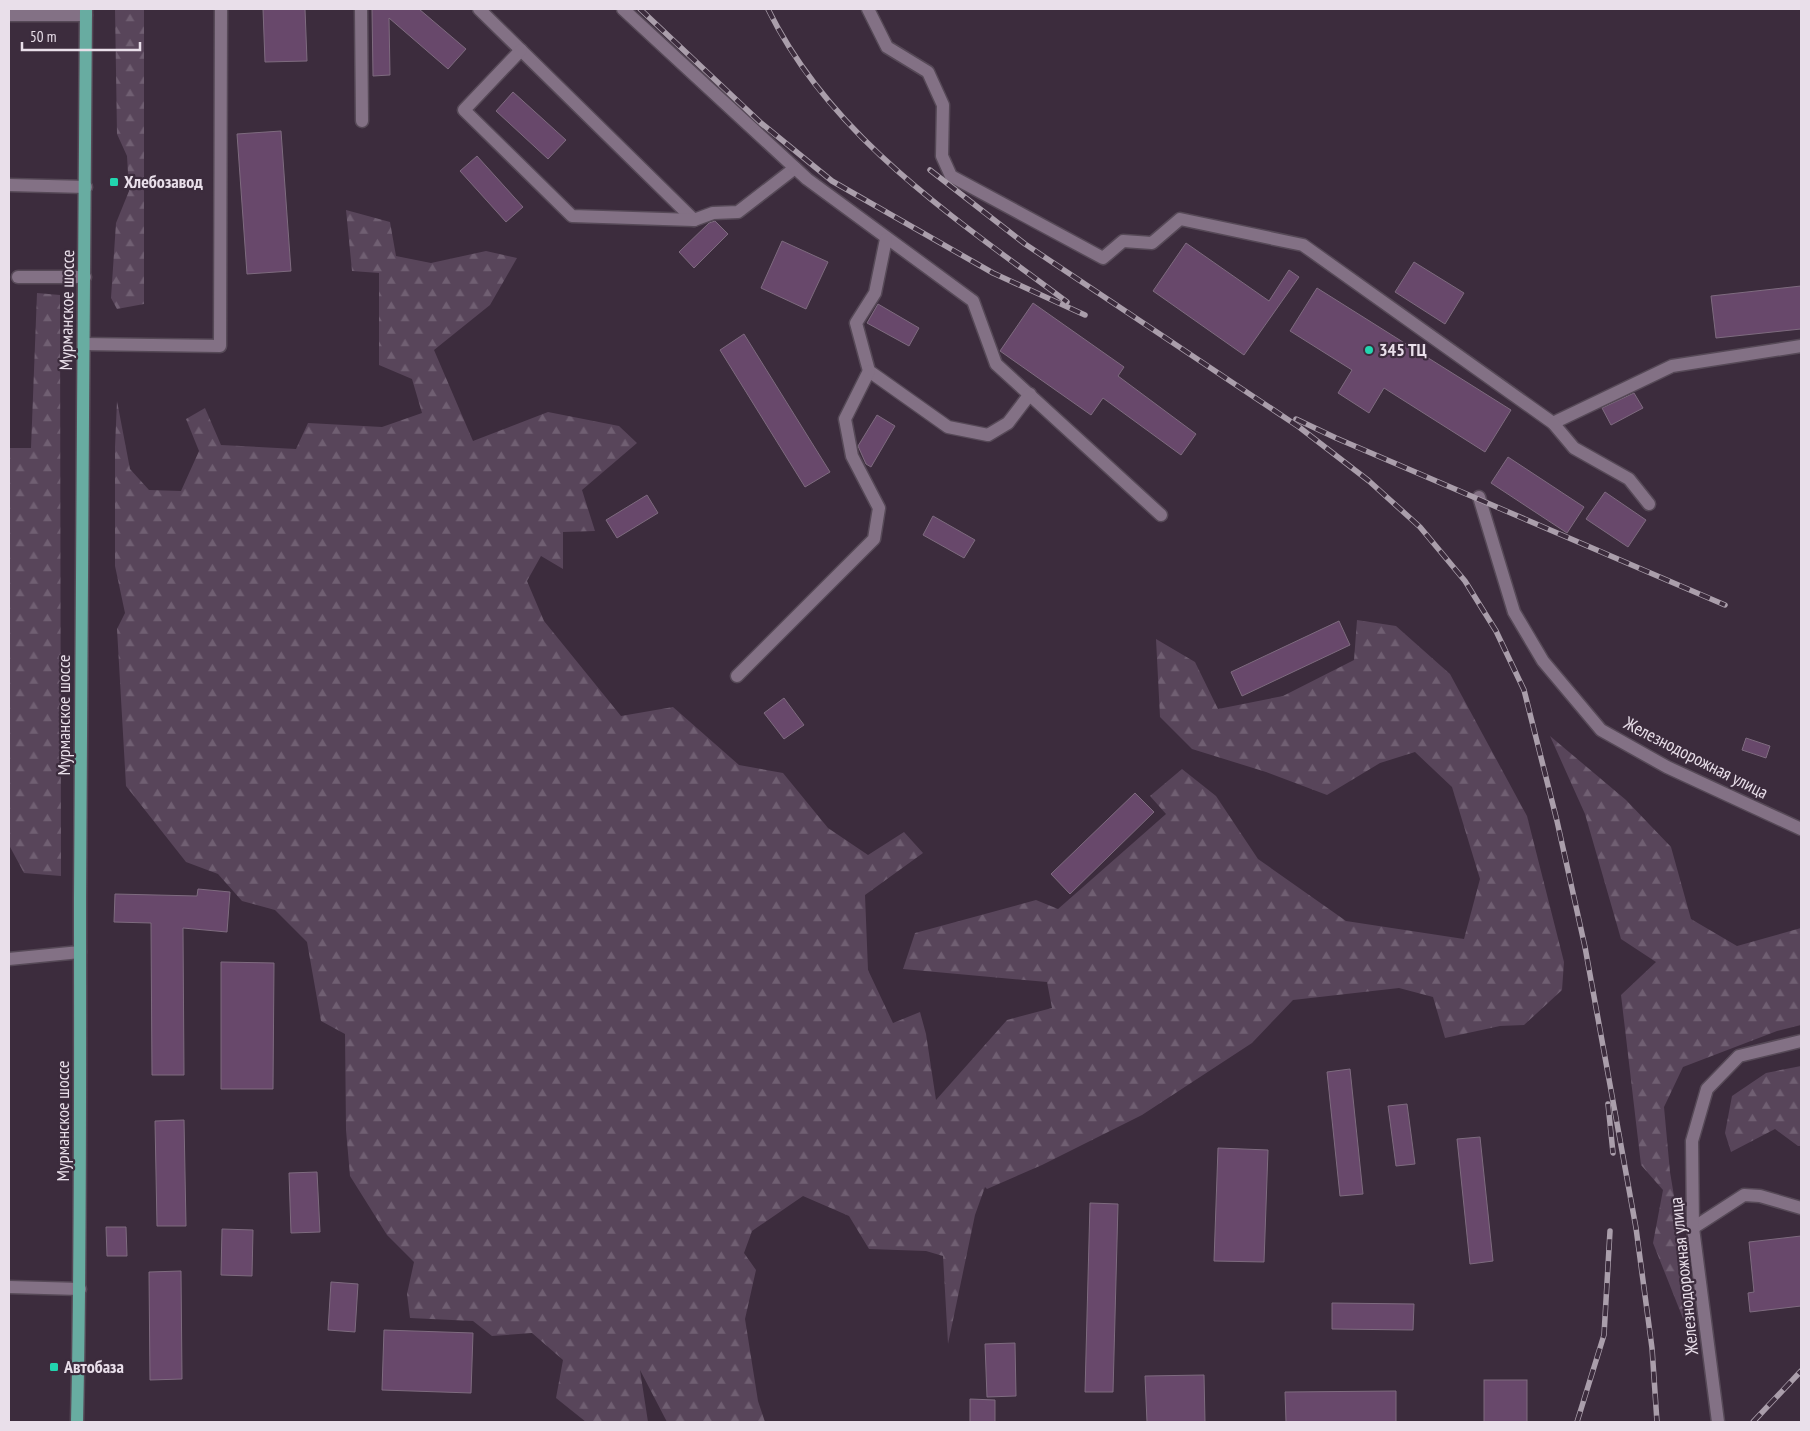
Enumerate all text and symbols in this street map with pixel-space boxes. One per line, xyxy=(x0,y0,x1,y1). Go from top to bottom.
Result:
scale bar xyxy=(22,20,140,52)
text: 50 m xyxy=(30,27,56,46)
place label: Хлебозавод xyxy=(124,170,203,193)
marker: Хлебозавод xyxy=(108,176,120,188)
street label: Мурманское шоссе xyxy=(54,249,79,371)
place label: 345 ТЦ xyxy=(1379,338,1427,361)
marker: 345 ТЦ xyxy=(1363,344,1375,356)
street label: Мурманское шоссе xyxy=(52,655,75,775)
street label: Железнодорожная улица xyxy=(1619,711,1772,804)
street label: Мурманское шоссе xyxy=(51,1061,74,1181)
street label: Железнодорожная улица xyxy=(1664,1196,1703,1357)
place label: Автобаза xyxy=(63,1355,124,1378)
marker: Автобаза xyxy=(48,1361,60,1373)

